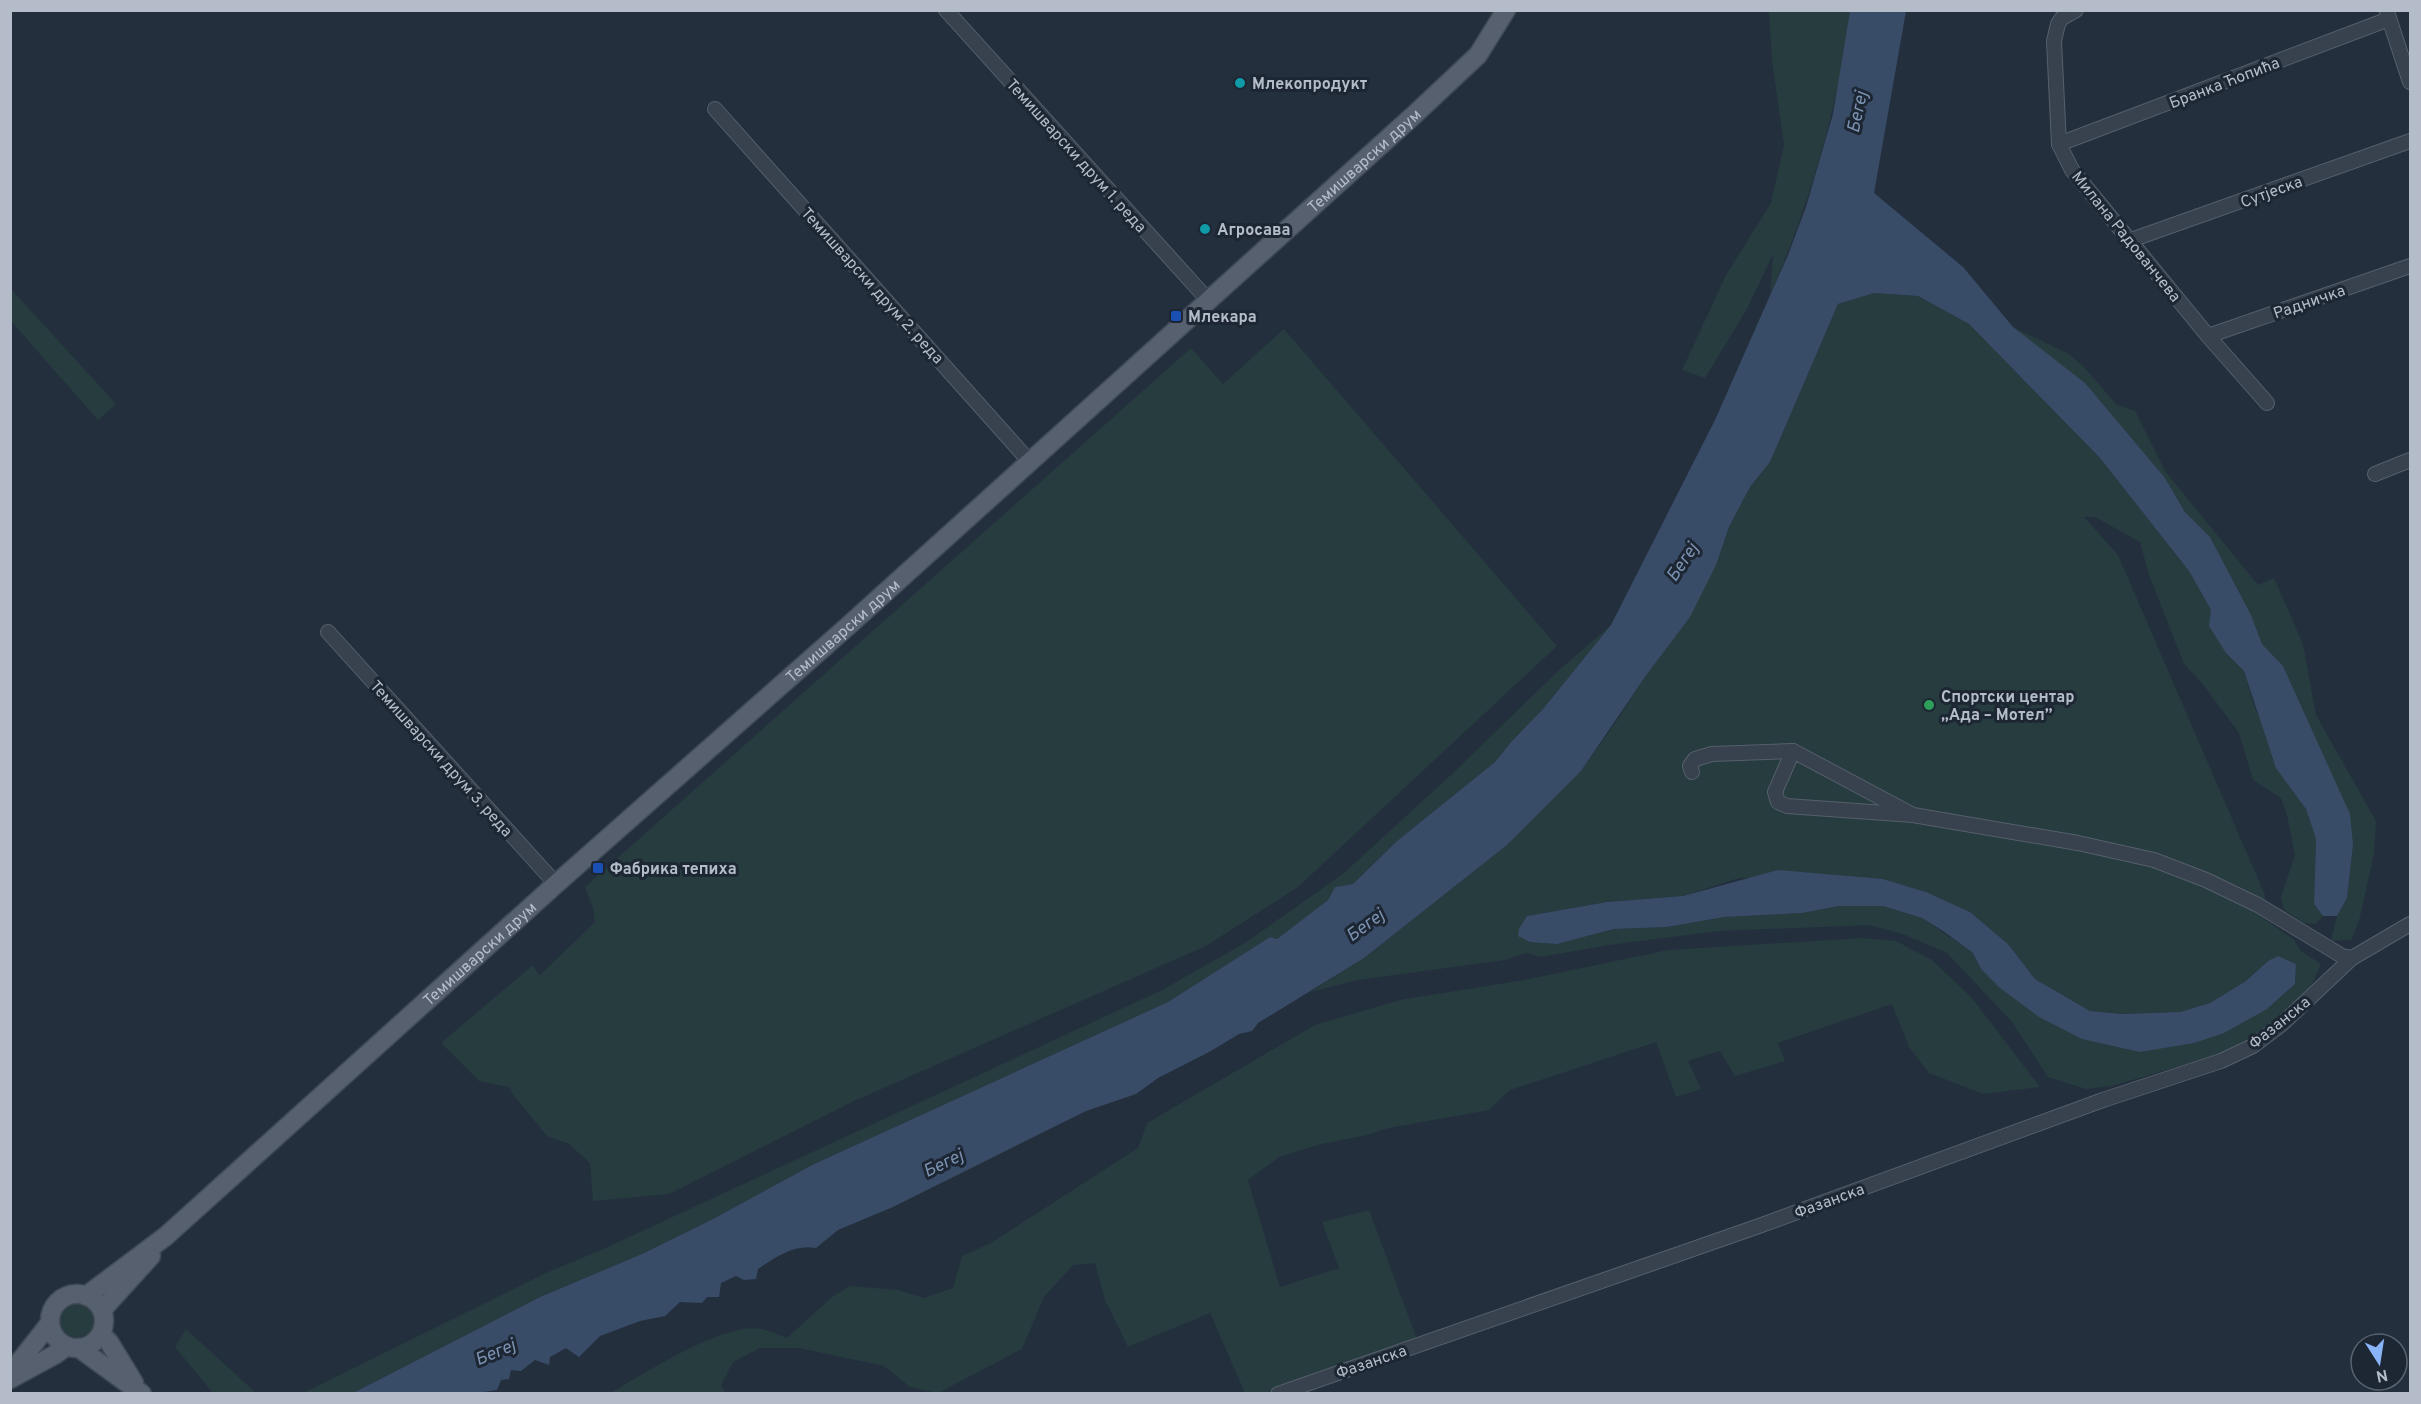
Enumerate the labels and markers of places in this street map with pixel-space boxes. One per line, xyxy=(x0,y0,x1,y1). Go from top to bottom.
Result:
place label: Млекопродукт xyxy=(1252,75,1368,95)
marker: Млекопродукт xyxy=(1233,76,1247,90)
place label: Агросава xyxy=(1217,221,1290,241)
marker: Агросава xyxy=(1198,222,1212,236)
place label: Млекара xyxy=(1188,308,1257,328)
marker: Млекара xyxy=(1169,309,1183,323)
place label: Спортски центар „Ада – Мотел” xyxy=(1941,688,2075,726)
marker: Спортски центар „Ада – Мотел” xyxy=(1922,698,1936,712)
place label: Фабрика тепиха xyxy=(610,860,737,880)
marker: Фабрика тепиха xyxy=(591,861,605,875)

